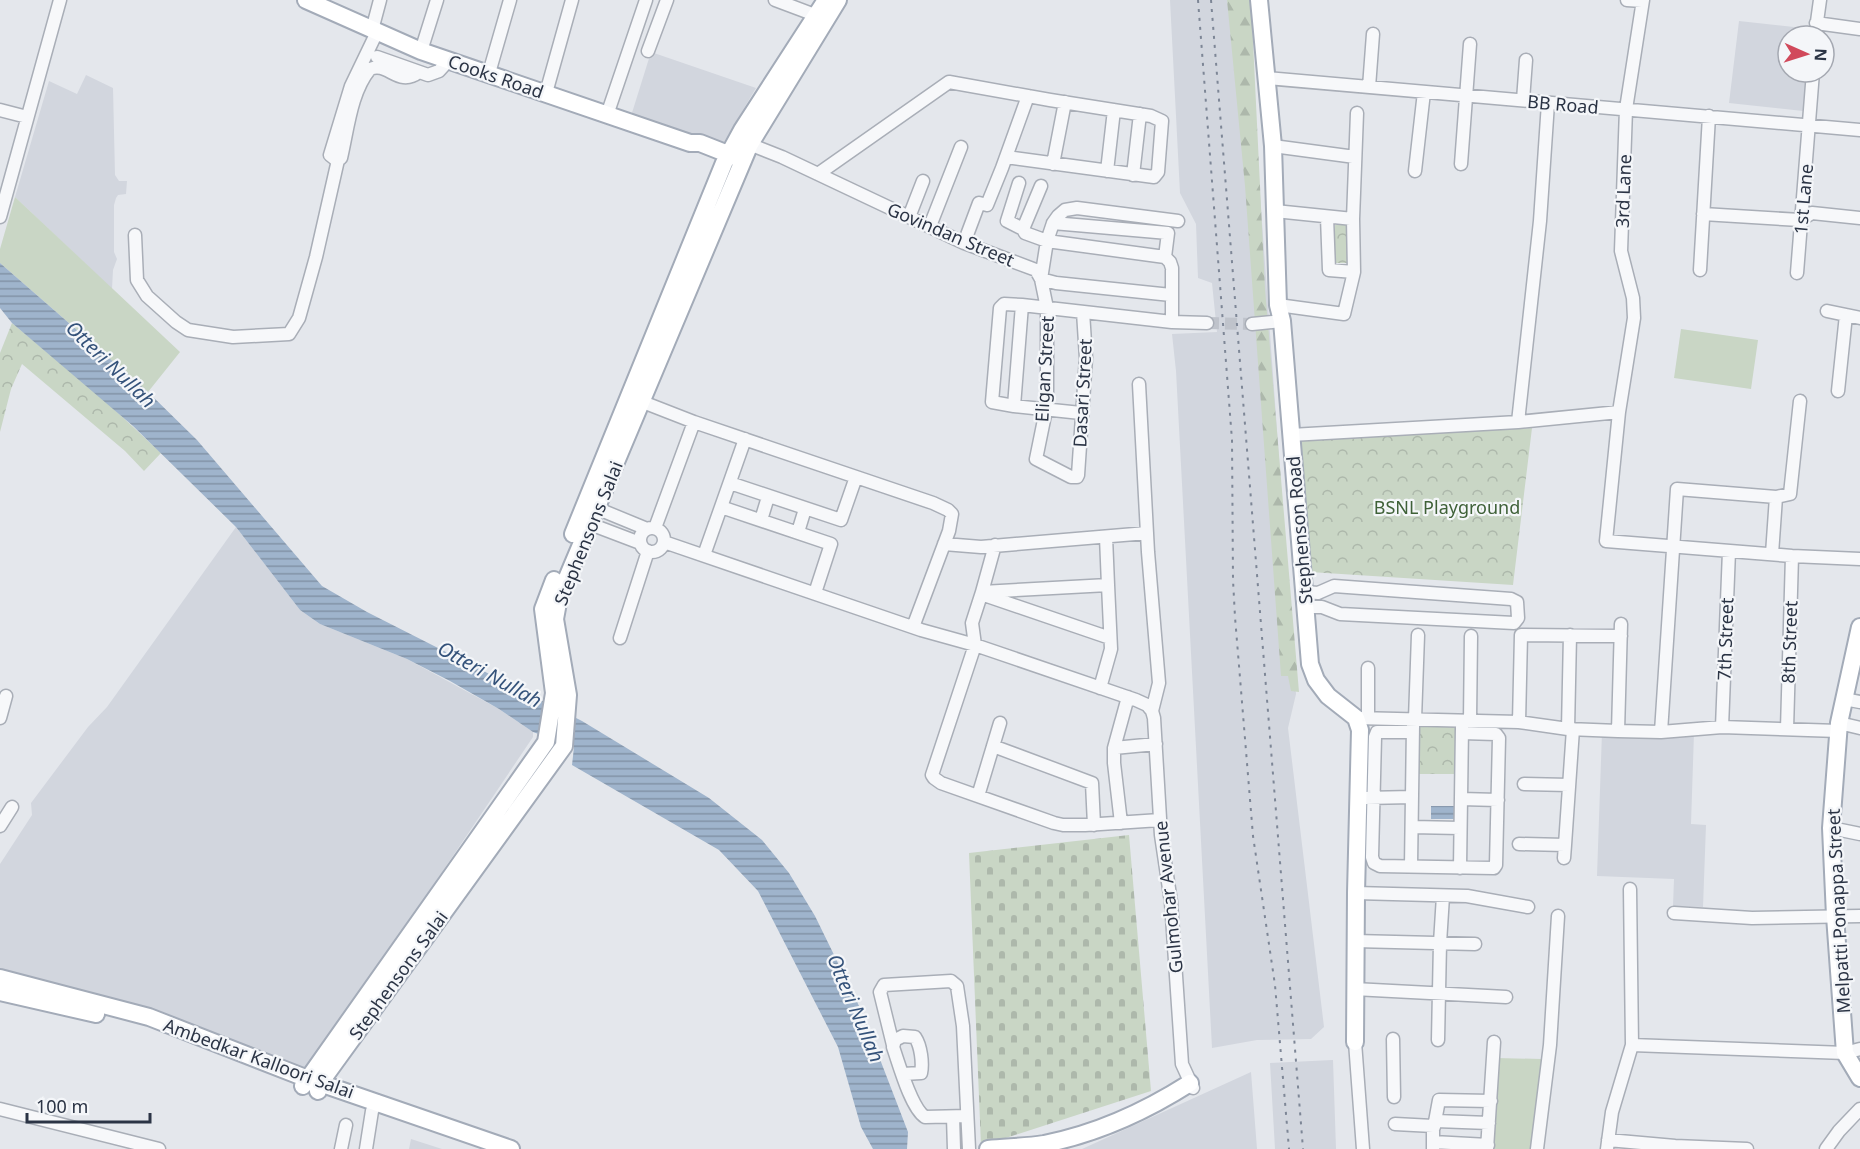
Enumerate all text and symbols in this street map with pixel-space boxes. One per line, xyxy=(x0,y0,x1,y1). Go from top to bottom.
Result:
north arrow xyxy=(1776,24,1836,84)
street label: Cooks Road xyxy=(445,48,547,104)
text: N xyxy=(1810,48,1832,62)
street label: BB Road xyxy=(1526,89,1600,119)
street label: 3rd Lane xyxy=(1610,154,1636,228)
street label: 1st Lane xyxy=(1788,163,1818,235)
street label: Govindan Street xyxy=(884,196,1019,272)
water label: Otteri Nullah xyxy=(60,314,162,414)
street label: Eligan Street xyxy=(1029,315,1059,423)
street label: Dasari Street xyxy=(1067,337,1097,448)
street label: Stephenson Road xyxy=(1281,455,1317,605)
street label: Stephensons Salai xyxy=(548,457,628,609)
park label: BSNL Playground xyxy=(1374,495,1520,519)
street label: 7th Street xyxy=(1712,597,1738,681)
street label: 8th Street xyxy=(1776,600,1802,684)
water label: Otteri Nullah xyxy=(433,634,547,714)
street label: Melpatti Ponappa Street xyxy=(1821,808,1855,1014)
street label: Gulmohar Avenue xyxy=(1148,820,1188,974)
street label: Stephensons Salai xyxy=(343,906,453,1044)
water label: Otteri Nullah xyxy=(821,950,891,1066)
street label: Ambedkar Kalloori Salai xyxy=(161,1012,357,1104)
scale bar xyxy=(27,1086,150,1124)
text: 100 m xyxy=(36,1094,88,1118)

